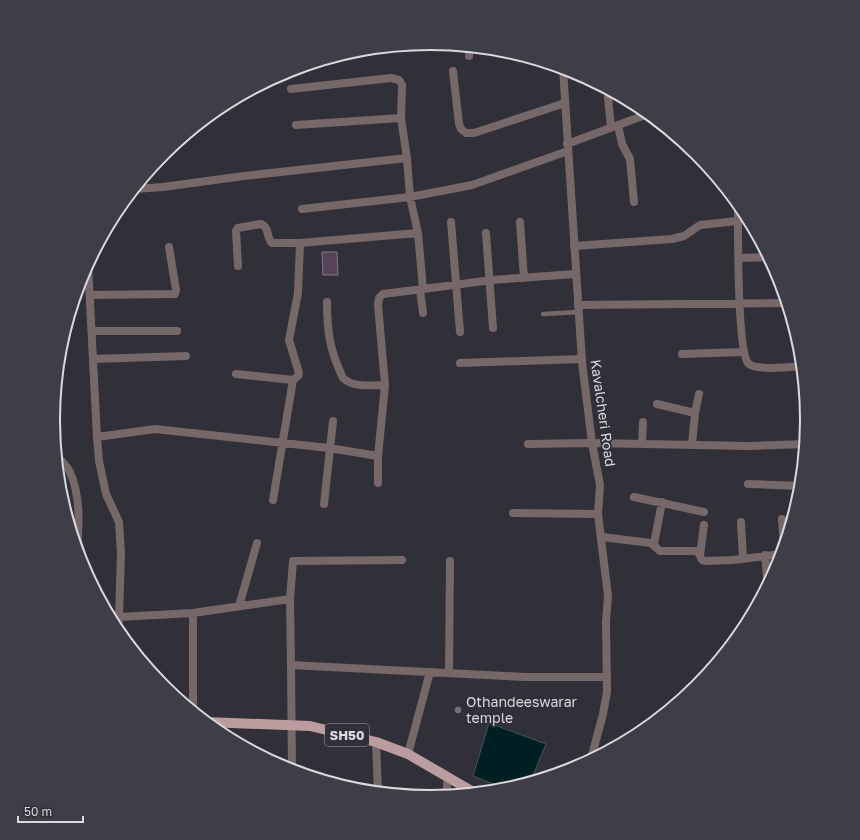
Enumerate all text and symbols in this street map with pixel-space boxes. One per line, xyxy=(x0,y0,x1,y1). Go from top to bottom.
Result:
street label: Kavalcheri Road xyxy=(588,358,619,468)
place label: Othandeeswarar temple xyxy=(466,693,578,726)
marker: Othandeeswarar temple xyxy=(453,705,463,715)
road number: SH50 xyxy=(325,724,369,746)
scale bar xyxy=(18,798,83,824)
text: 50 m xyxy=(24,804,52,819)

